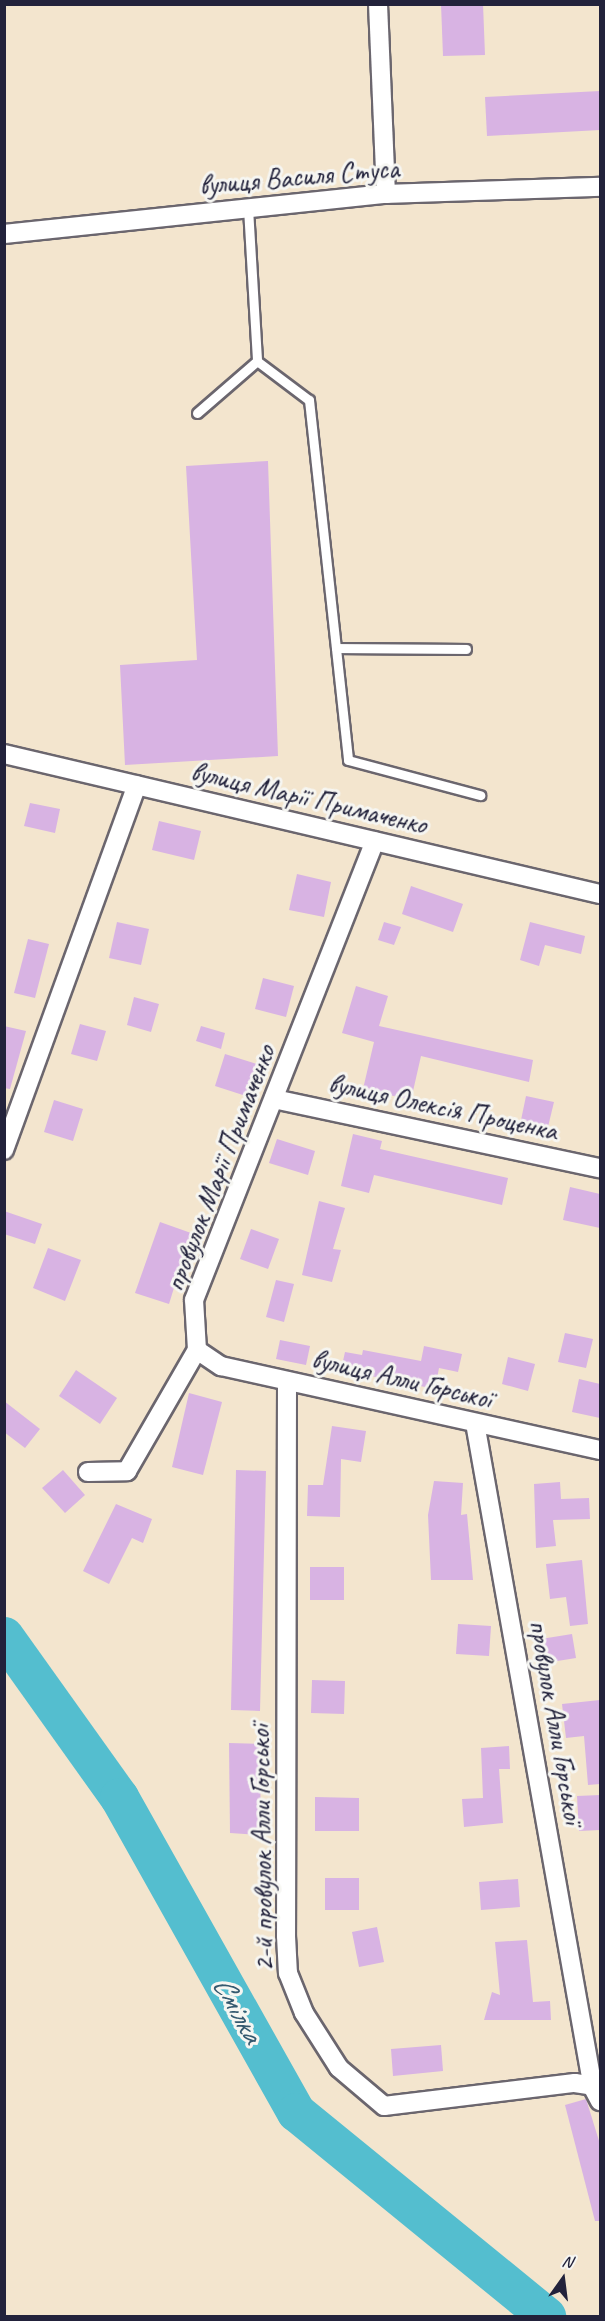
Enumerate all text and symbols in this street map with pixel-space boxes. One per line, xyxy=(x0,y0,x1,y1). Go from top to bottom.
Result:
street label: вулиця Василя Стуса xyxy=(199,152,399,202)
street label: вулиця Марії Примаченко xyxy=(188,755,430,841)
street label: провулок Марії Примаченко xyxy=(158,1040,282,1296)
street label: вулиця Олексія Проценка xyxy=(326,1066,560,1148)
street label: вулиця Алли Горської xyxy=(308,1342,496,1416)
street label: провулок Алли Горської xyxy=(522,1618,590,1826)
street label: 2-й провулок Алли Горської xyxy=(243,1725,281,1971)
water label: Смілка xyxy=(205,1969,271,2049)
north arrow xyxy=(533,2249,593,2309)
text: N xyxy=(560,2251,575,2272)

